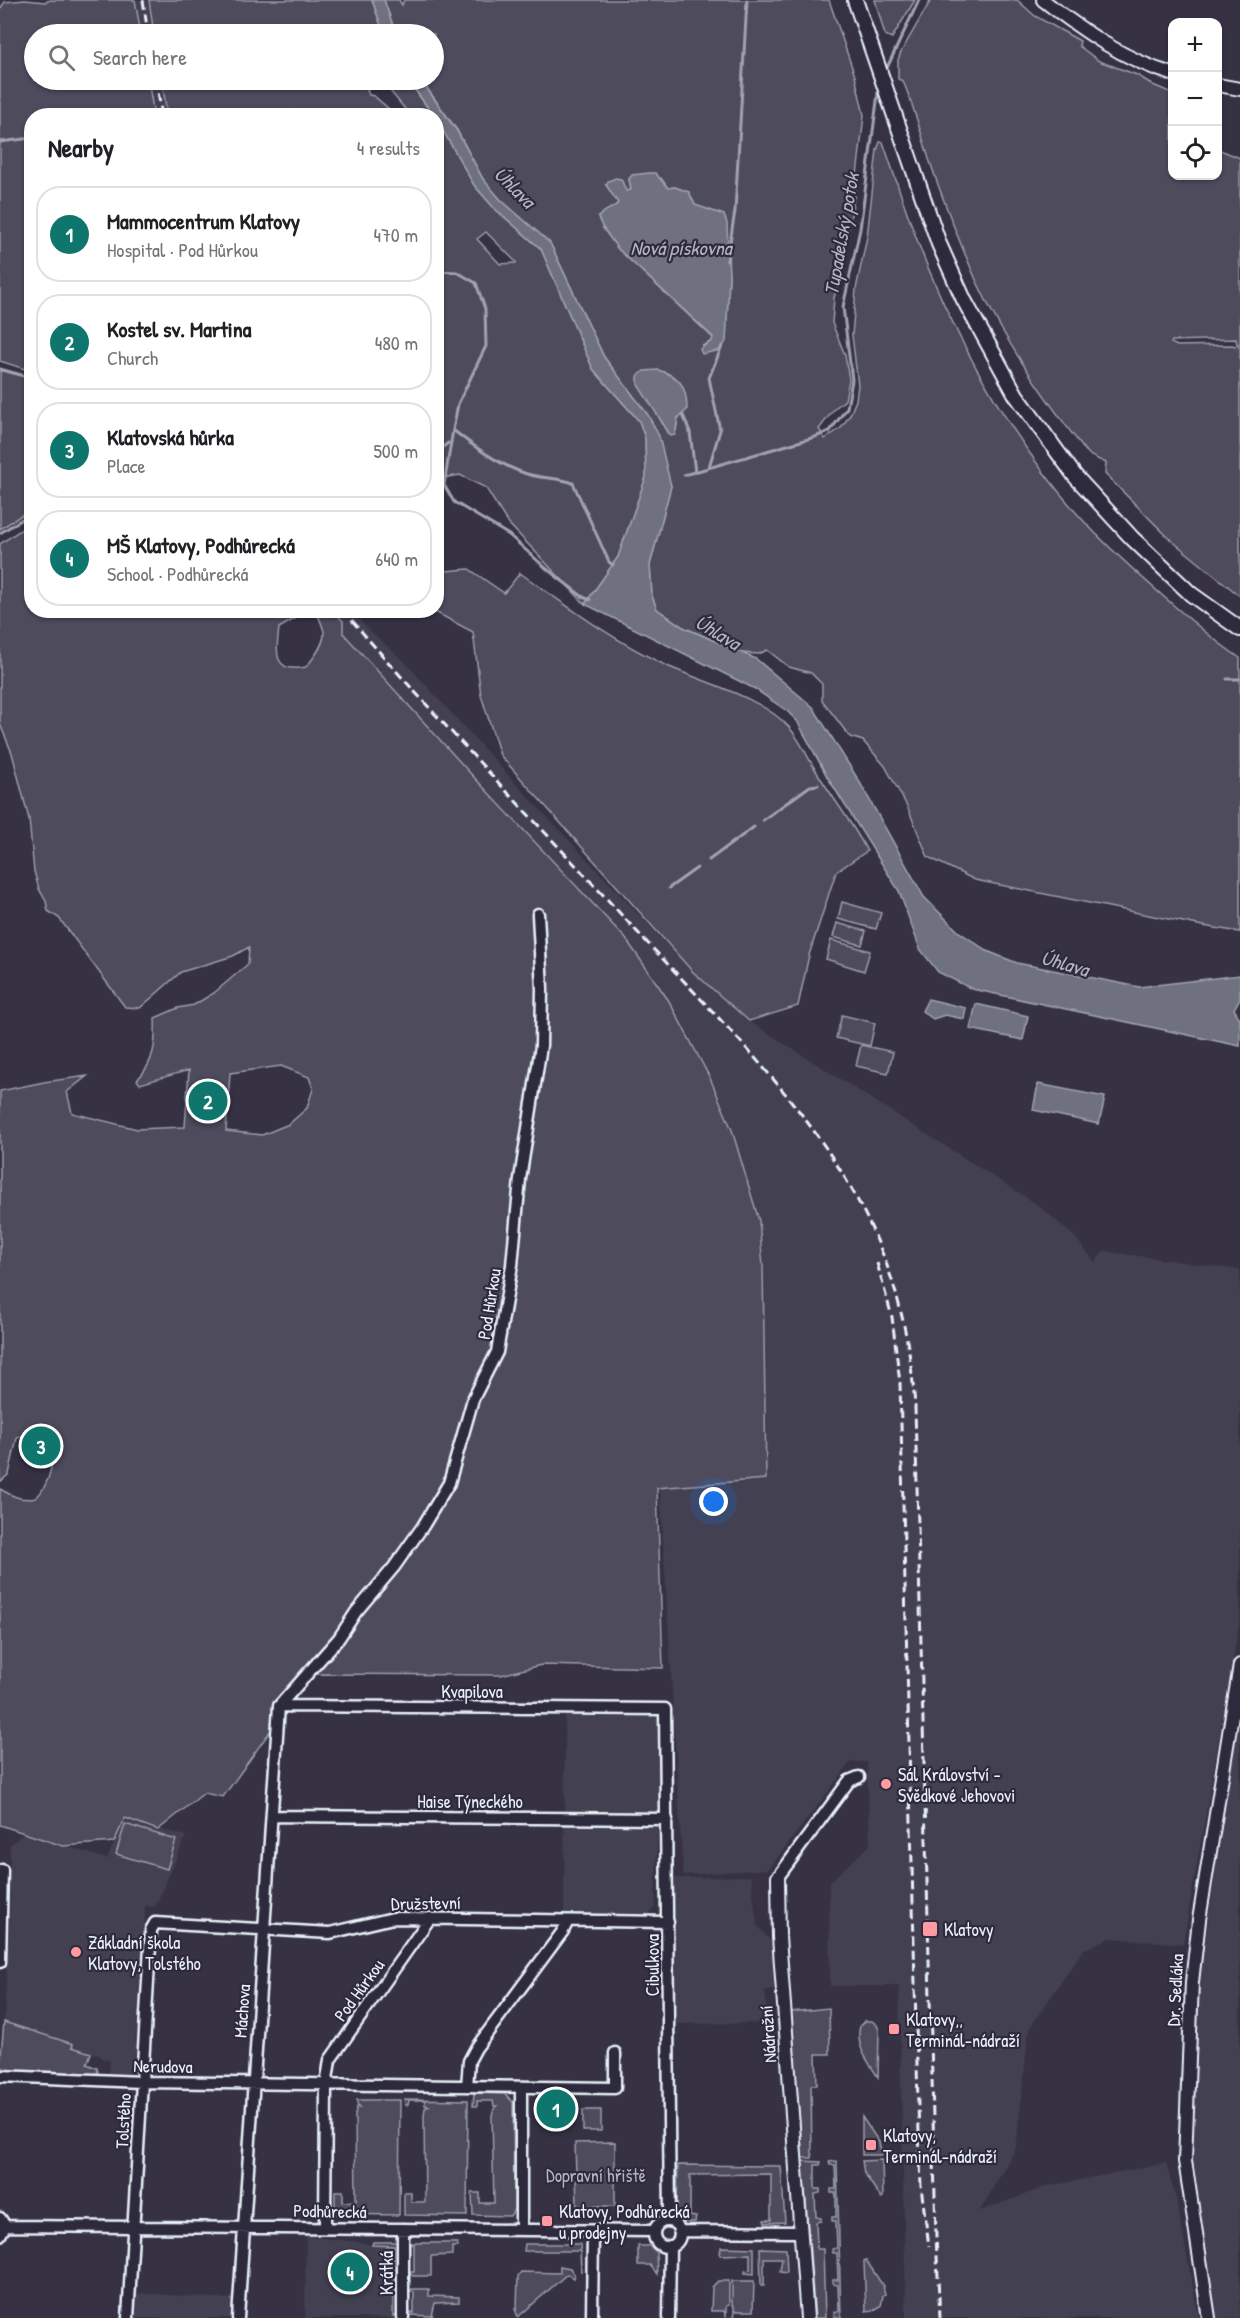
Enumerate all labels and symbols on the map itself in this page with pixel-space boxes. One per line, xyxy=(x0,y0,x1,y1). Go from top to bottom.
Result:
water label: Úhlava xyxy=(488,160,543,215)
water label: Tupadelský potok xyxy=(817,169,866,297)
water label: Nová pískovna xyxy=(630,234,734,262)
water label: Úhlava xyxy=(690,608,748,657)
water label: Úhlava xyxy=(1038,943,1094,983)
pin: 2 xyxy=(188,1078,228,1124)
street label: Pod Hůrkou xyxy=(471,1267,507,1341)
pin: 3 xyxy=(22,1424,60,1468)
your location xyxy=(699,1487,728,1516)
street label: Kvapilova xyxy=(441,1679,503,1704)
place label: Sál Království - Svědkové Jehovovi xyxy=(898,1762,1015,1808)
marker: Sál Království - Svědkové Jehovovi xyxy=(879,1777,893,1791)
street label: Haise Týneckého xyxy=(417,1789,523,1814)
street label: Družstevní xyxy=(391,1890,461,1916)
place label: Klatovy xyxy=(944,1917,994,1942)
marker: Klatovy xyxy=(921,1920,939,1938)
place label: Základní škola Klatovy, Tolstého xyxy=(88,1930,201,1976)
street label: Cibulkova xyxy=(640,1934,665,1996)
marker: Základní škola Klatovy, Tolstého xyxy=(69,1945,83,1959)
street label: Dr. Sedláka xyxy=(1161,1953,1189,2027)
street label: Pod Hůrkou xyxy=(328,1954,390,2026)
street label: Máchova xyxy=(228,1983,256,2039)
street label: Nádražní xyxy=(754,2004,782,2064)
place label: Klatovy,, Terminál-nádraží xyxy=(906,2007,1020,2053)
marker: Klatovy,, Terminál-nádraží xyxy=(887,2022,901,2036)
street label: Nerudova xyxy=(133,2053,193,2079)
pin: 1 xyxy=(536,2086,576,2132)
street label: Tolstého xyxy=(109,2093,137,2149)
place label: Klatovy, Terminál-nádraží xyxy=(883,2123,997,2169)
marker: Klatovy, Terminál-nádraží xyxy=(864,2138,878,2152)
park label: Dopravní hřiště xyxy=(546,2163,646,2188)
street label: Podhůrecká xyxy=(293,2198,367,2224)
place label: Klatovy, Podhůrecká u prodejny xyxy=(559,2199,690,2245)
marker: Klatovy, Podhůrecká u prodejny xyxy=(540,2214,554,2228)
pin: 4 xyxy=(330,2250,370,2294)
street label: Krátká xyxy=(374,2251,399,2295)

